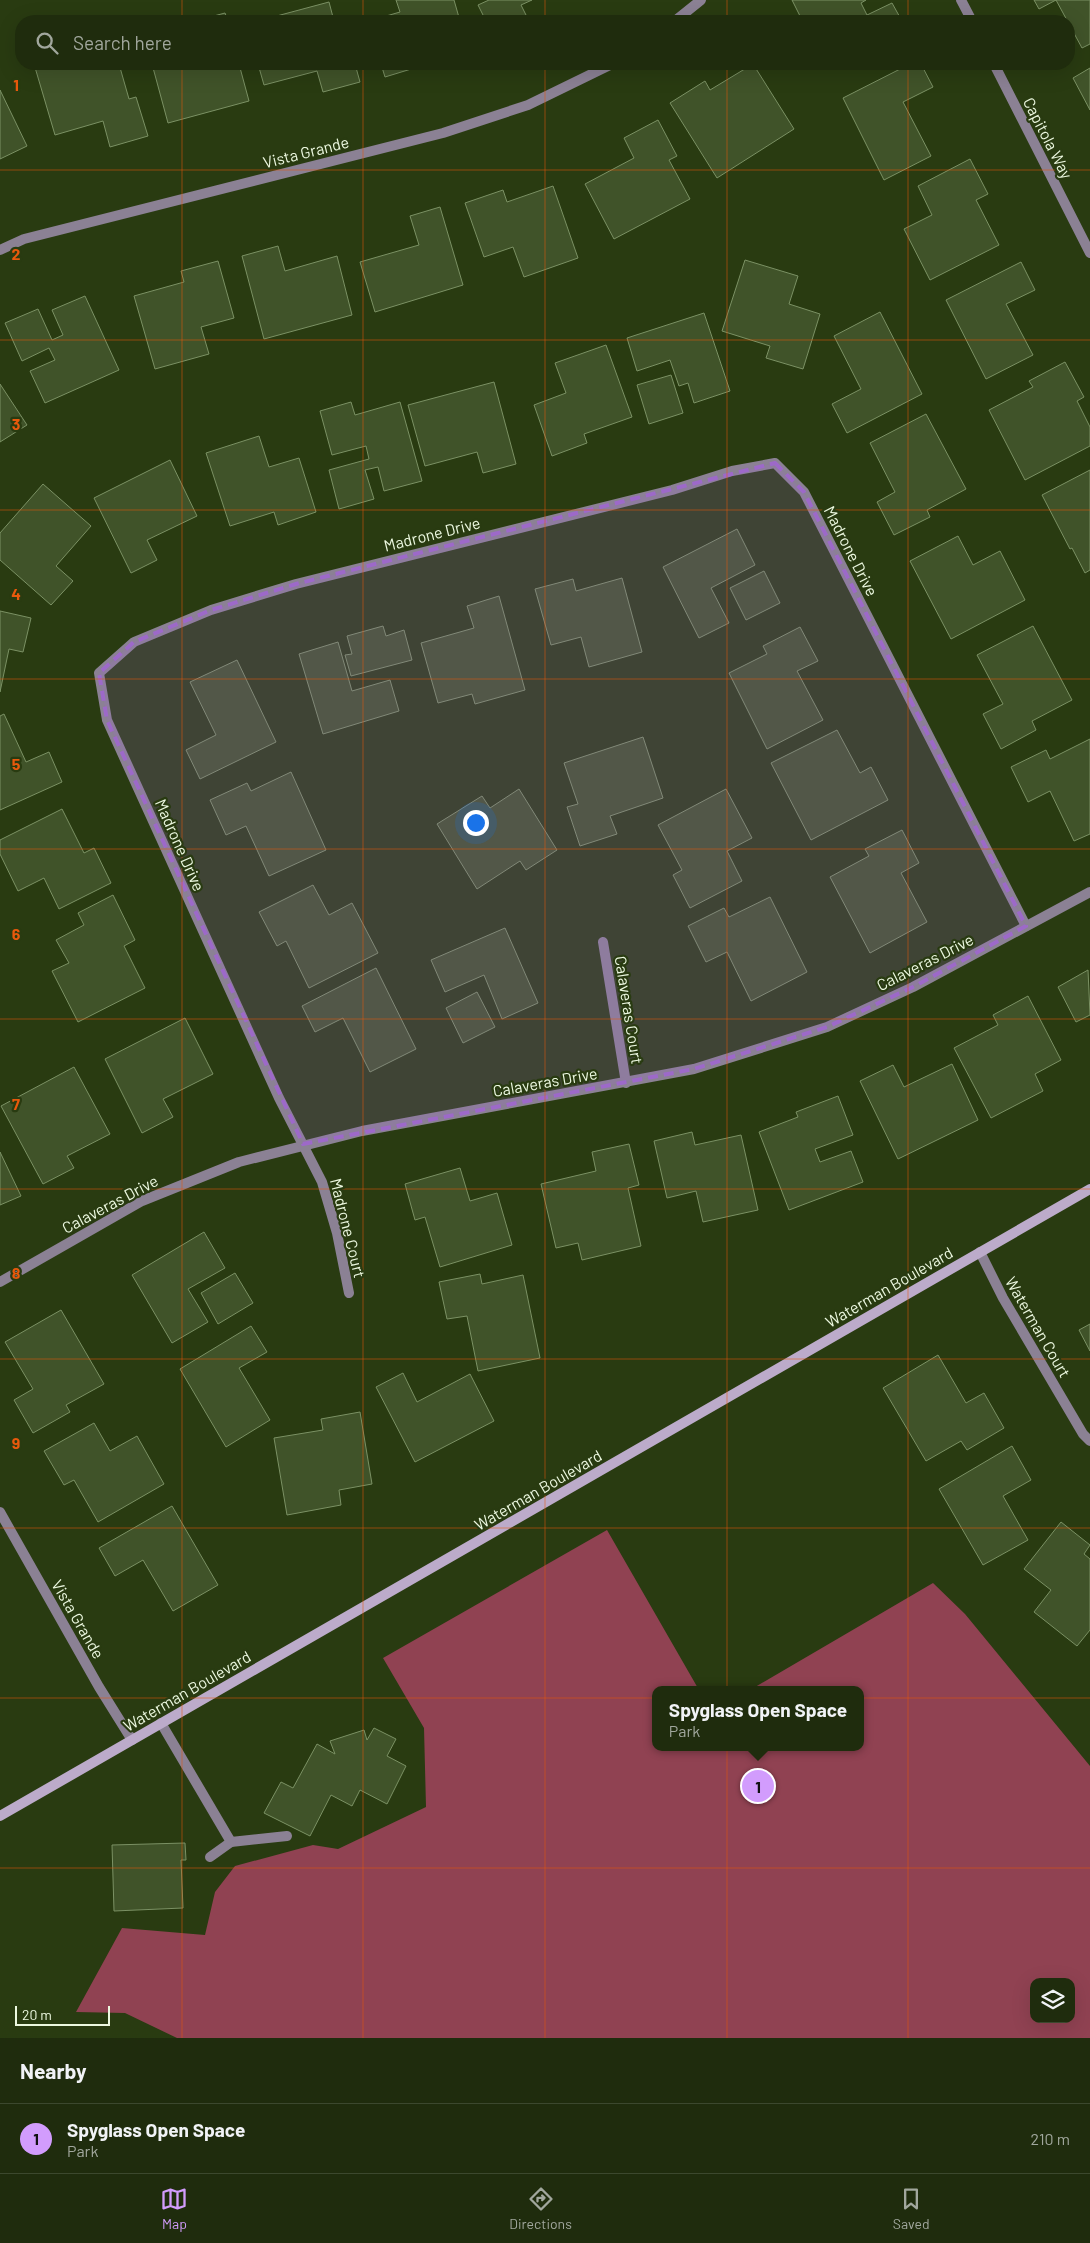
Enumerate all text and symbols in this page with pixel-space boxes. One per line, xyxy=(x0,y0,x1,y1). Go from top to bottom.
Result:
search box xyxy=(15,15,1075,70)
icon: search xyxy=(33,29,61,57)
text: Search here xyxy=(73,31,172,54)
text: 1 xyxy=(13,75,19,94)
street label: Capitola Way xyxy=(1020,94,1077,182)
street label: Vista Grande xyxy=(261,132,351,171)
text: 2 xyxy=(12,244,21,263)
text: 3 xyxy=(12,414,20,433)
street label: Madrone Drive xyxy=(821,502,882,599)
street label: Madrone Drive xyxy=(382,512,482,555)
text: 4 xyxy=(11,584,21,603)
text: 5 xyxy=(12,754,21,773)
street label: Madrone Drive xyxy=(152,796,209,894)
your location xyxy=(463,810,489,836)
text: 6 xyxy=(12,924,21,943)
street label: Calaveras Drive xyxy=(873,929,976,994)
street label: Calaveras Court xyxy=(612,955,647,1065)
street label: Calaveras Drive xyxy=(491,1063,599,1100)
text: 7 xyxy=(12,1094,20,1113)
street label: Calaveras Drive xyxy=(59,1170,161,1237)
street label: Madrone Court xyxy=(327,1176,370,1280)
street label: Waterman Boulevard xyxy=(822,1242,956,1331)
text: 8 xyxy=(12,1263,21,1282)
street label: Waterman Court xyxy=(1002,1273,1075,1381)
text: 9 xyxy=(12,1433,20,1452)
street label: Waterman Boulevard xyxy=(471,1445,605,1534)
street label: Vista Grande xyxy=(48,1576,109,1662)
street label: Waterman Boulevard xyxy=(120,1646,254,1735)
popup xyxy=(652,1686,864,1751)
text: Spyglass Open Space xyxy=(669,1698,847,1721)
text: Park xyxy=(669,1721,700,1740)
pin: 1 xyxy=(742,1767,774,1805)
map controls xyxy=(1030,1978,1075,2023)
button: layers xyxy=(1030,1978,1075,2023)
scale bar xyxy=(15,2003,110,2026)
text: 20 m xyxy=(22,2006,52,2023)
text: Nearby xyxy=(20,2058,86,2083)
text: Spyglass Open Space xyxy=(67,2118,245,2141)
text: 1 xyxy=(33,2129,39,2148)
text: 210 m xyxy=(1031,2129,1070,2148)
text: Park xyxy=(67,2141,98,2160)
tab: Map xyxy=(160,2185,188,2232)
tab: Directions xyxy=(509,2185,572,2232)
tab: Saved xyxy=(893,2185,930,2232)

